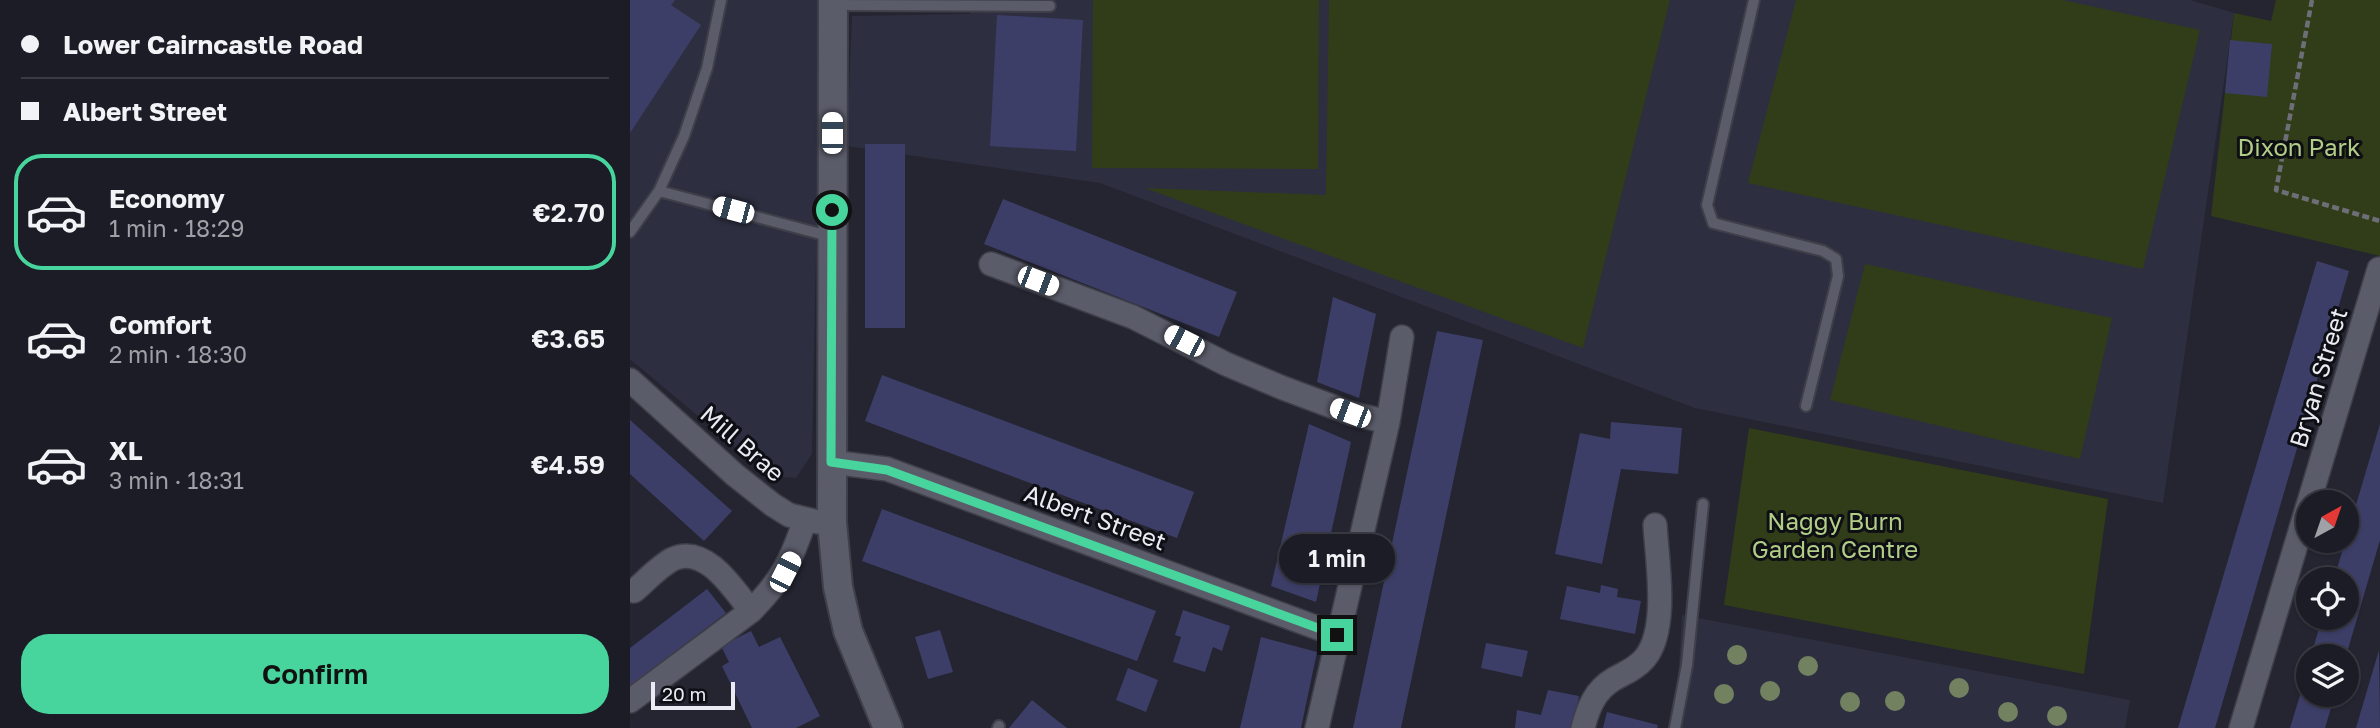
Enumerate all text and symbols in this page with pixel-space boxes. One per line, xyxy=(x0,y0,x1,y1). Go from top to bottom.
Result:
text: Lower Cairncastle Road xyxy=(63,29,363,60)
text: Albert Street xyxy=(63,96,227,127)
car xyxy=(822,112,843,154)
park label: Dixon Park xyxy=(2237,132,2361,161)
icon: car xyxy=(25,181,88,244)
text: Economy xyxy=(109,183,225,214)
car xyxy=(710,194,757,226)
route start xyxy=(816,194,848,226)
text: €2.70 xyxy=(533,197,605,228)
text: 1 min · 18:29 xyxy=(109,214,244,242)
car xyxy=(1015,264,1062,298)
street label: Bryan Street xyxy=(2283,304,2353,451)
icon: car xyxy=(25,307,88,370)
text: Comfort xyxy=(109,309,212,340)
car xyxy=(1161,322,1208,360)
text: €3.65 xyxy=(532,323,605,354)
text: 2 min · 18:30 xyxy=(109,340,247,368)
car xyxy=(1327,396,1374,430)
street label: Mill Brae xyxy=(695,399,791,487)
icon: car xyxy=(25,433,88,496)
text: XL xyxy=(109,435,143,466)
text: €4.59 xyxy=(531,449,605,480)
text: 3 min · 18:31 xyxy=(109,466,244,494)
street label: Albert Street xyxy=(1021,478,1170,556)
north arrow xyxy=(2296,490,2359,553)
map controls xyxy=(2296,490,2359,707)
park label: Naggy Burn Garden Centre xyxy=(1752,506,1918,563)
callout: 1 min xyxy=(1279,534,1395,582)
text: 1 min xyxy=(1308,544,1366,572)
car xyxy=(767,549,804,595)
button: locate xyxy=(2296,567,2359,630)
route end xyxy=(1321,619,1353,651)
button: Confirm xyxy=(21,634,609,714)
button: layers xyxy=(2296,644,2359,707)
scale bar xyxy=(651,679,735,711)
text: 20 m xyxy=(662,682,706,705)

